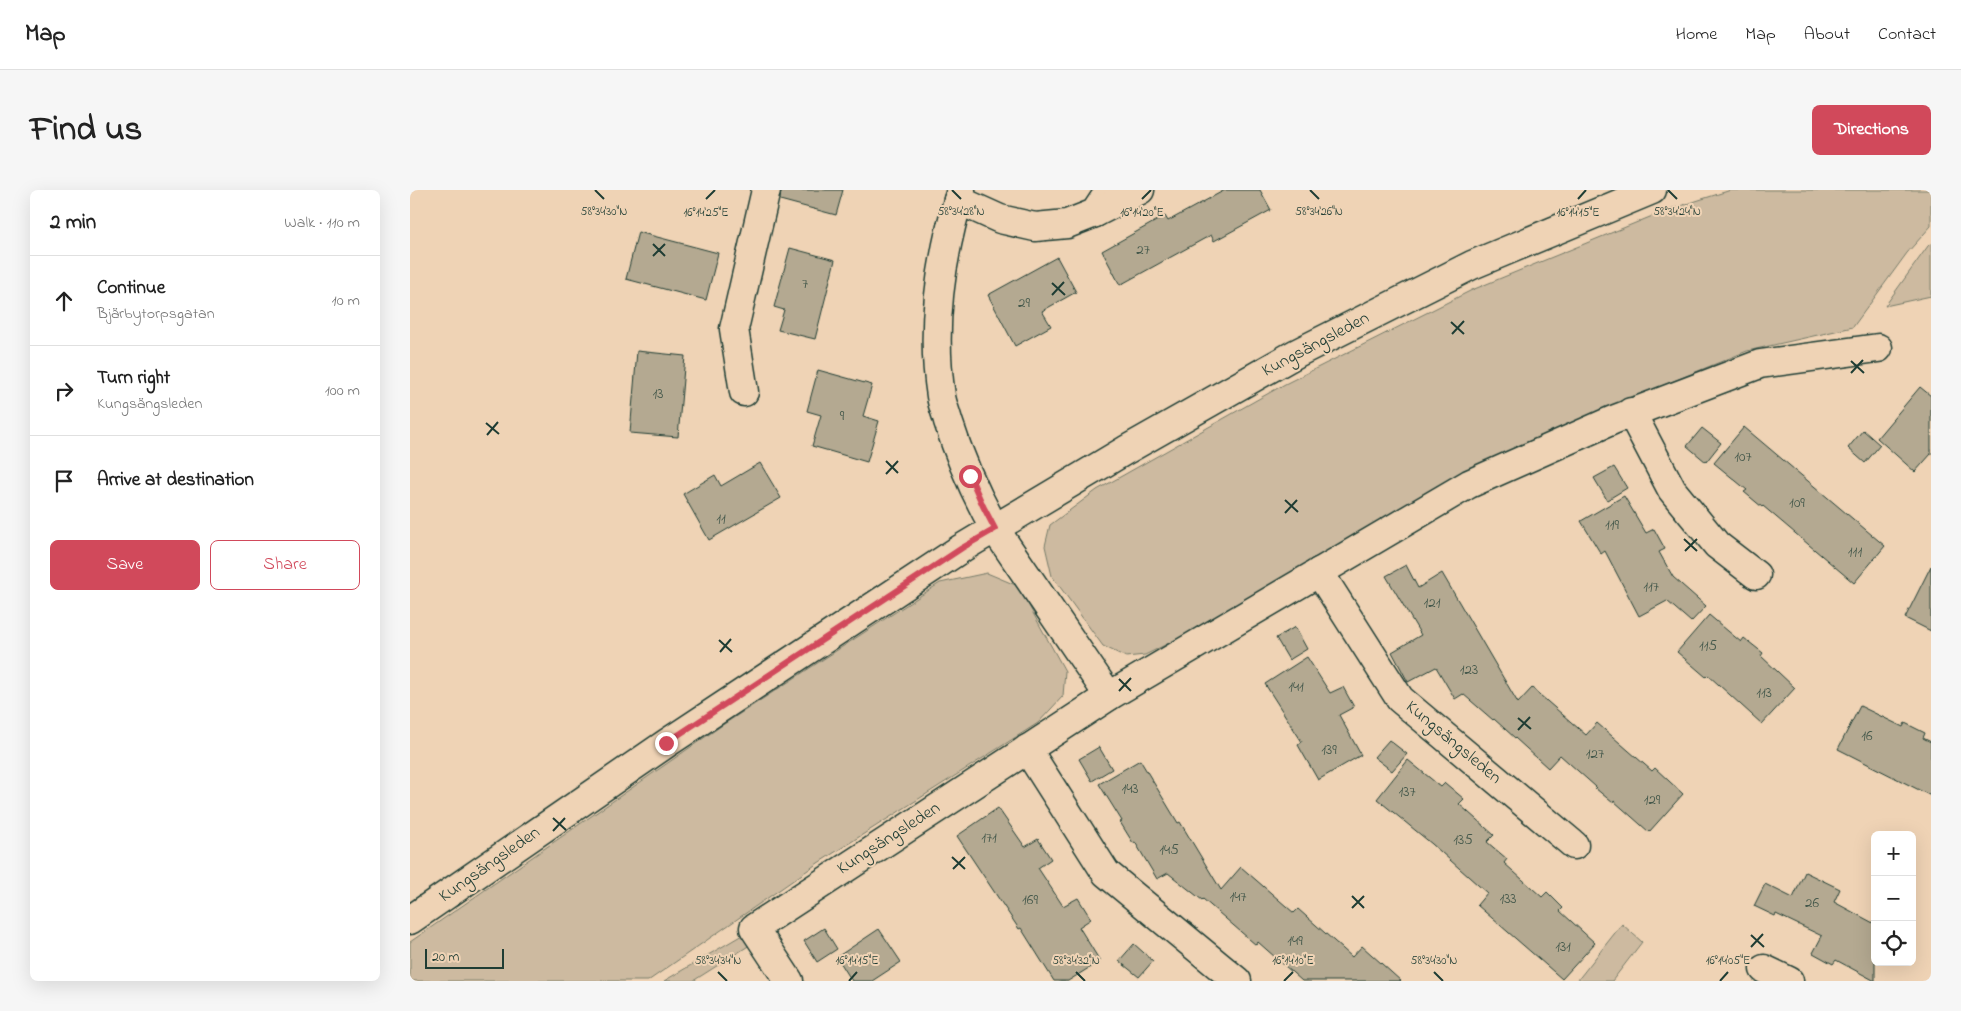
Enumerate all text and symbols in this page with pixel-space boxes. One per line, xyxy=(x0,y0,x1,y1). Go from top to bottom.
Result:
text: Map xyxy=(25,17,66,52)
text: Home xyxy=(1676,22,1717,48)
text: Map xyxy=(1745,22,1776,48)
text: About xyxy=(1804,22,1850,48)
text: Contact xyxy=(1878,22,1936,48)
text: Find us xyxy=(30,105,142,156)
button: Directions xyxy=(1812,105,1931,155)
text: 58°34'30"N xyxy=(581,203,627,221)
text: 58°34'28"N xyxy=(937,203,985,221)
text: 58°34'26"N xyxy=(1295,203,1343,221)
text: 58°34'24"N xyxy=(1653,203,1701,221)
text: 16°14'25"E xyxy=(683,204,729,222)
text: 16°14'20"E xyxy=(1120,204,1164,222)
text: 16°14'15"E xyxy=(1556,204,1600,222)
text: 2 min xyxy=(50,208,96,238)
text: Walk · 110 m xyxy=(284,211,360,235)
house number: 27 xyxy=(1136,239,1150,261)
house number: 7 xyxy=(802,273,808,295)
text: Continue xyxy=(97,275,165,302)
icon: ahead xyxy=(50,287,78,315)
text: 10 m xyxy=(332,289,360,313)
house number: 29 xyxy=(1018,292,1030,314)
text: Bjärbytorpsgatan xyxy=(97,302,215,326)
street label: Kungsängsleden xyxy=(1258,306,1375,385)
text: Turn right xyxy=(97,365,170,392)
icon: right xyxy=(50,377,78,405)
text: 100 m xyxy=(325,379,360,403)
house number: 13 xyxy=(653,383,663,405)
text: Kungsängsleden xyxy=(97,392,202,416)
house number: 9 xyxy=(840,405,845,427)
house number: 107 xyxy=(1734,446,1752,468)
route start xyxy=(959,465,982,488)
icon: arrive xyxy=(50,467,78,495)
text: Arrive at destination xyxy=(97,467,254,494)
house number: 109 xyxy=(1789,492,1805,514)
house number: 11 xyxy=(716,508,726,530)
house number: 119 xyxy=(1605,514,1620,536)
button: Save xyxy=(50,540,200,590)
button: Share xyxy=(210,540,360,590)
house number: 111 xyxy=(1848,541,1862,563)
house number: 117 xyxy=(1643,576,1659,598)
house number: 121 xyxy=(1424,592,1441,614)
house number: 115 xyxy=(1699,635,1717,657)
house number: 123 xyxy=(1460,659,1478,681)
house number: 141 xyxy=(1288,676,1304,698)
house number: 113 xyxy=(1756,682,1772,704)
street label: Kungsängsleden xyxy=(1399,695,1507,792)
house number: 16 xyxy=(1861,725,1873,747)
route end xyxy=(655,732,678,755)
house number: 139 xyxy=(1321,739,1337,761)
house number: 127 xyxy=(1586,743,1604,765)
house number: 143 xyxy=(1121,778,1139,800)
house number: 137 xyxy=(1398,781,1416,803)
house number: 129 xyxy=(1644,789,1661,811)
street label: Kungsängsleden xyxy=(832,796,946,883)
street label: Kungsängsleden xyxy=(434,820,547,910)
house number: 171 xyxy=(981,827,997,849)
house number: 135 xyxy=(1453,829,1473,851)
map controls xyxy=(1871,831,1916,966)
button: + xyxy=(1871,831,1916,876)
house number: 145 xyxy=(1159,839,1179,861)
button: − xyxy=(1871,876,1916,921)
house number: 147 xyxy=(1229,886,1247,908)
house number: 133 xyxy=(1499,888,1517,910)
house number: 169 xyxy=(1022,889,1038,911)
house number: 26 xyxy=(1805,892,1819,914)
button: locate xyxy=(1871,921,1916,966)
house number: 149 xyxy=(1287,930,1303,952)
house number: 131 xyxy=(1555,936,1571,958)
scale bar xyxy=(425,946,504,969)
text: 20 m xyxy=(432,947,459,968)
text: 58°34'34"N xyxy=(695,952,741,970)
text: 16°14'15"E xyxy=(835,952,879,970)
text: 58°34'32"N xyxy=(1052,952,1100,970)
text: 16°14'10"E xyxy=(1272,952,1314,970)
text: 58°34'30"N xyxy=(1411,952,1457,970)
text: 16°14'05"E xyxy=(1706,952,1750,970)

